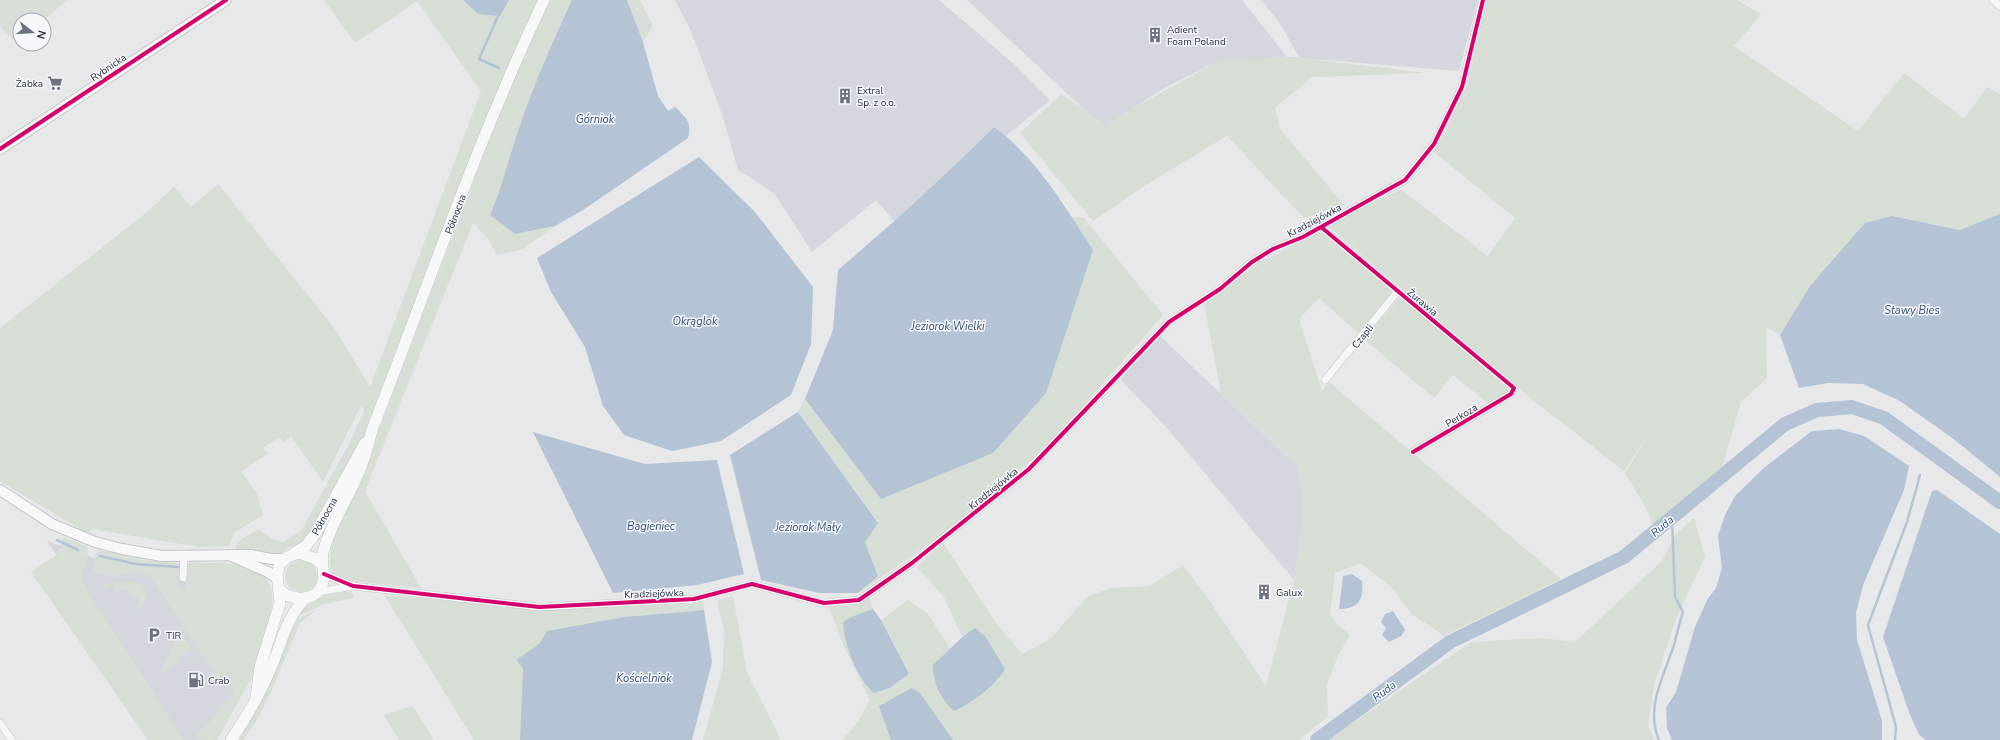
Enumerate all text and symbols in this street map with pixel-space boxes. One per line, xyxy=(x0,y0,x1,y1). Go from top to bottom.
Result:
north arrow xyxy=(12,12,52,52)
place label: Adient Foam Poland xyxy=(1167,23,1226,49)
building icon: Adient Foam Poland xyxy=(1146,26,1164,44)
text: N xyxy=(33,29,49,41)
street label: Rybnicka xyxy=(88,51,129,85)
supermarket icon: Żabka xyxy=(46,74,64,92)
place label: Żabka xyxy=(16,77,43,91)
place label: Extral Sp. z o.o. xyxy=(857,84,896,110)
building icon: Extral Sp. z o.o. xyxy=(836,87,854,105)
water label: Górniok xyxy=(576,112,615,127)
street label: Północna xyxy=(442,192,470,236)
street label: Kradziejówka xyxy=(1285,201,1344,241)
street label: Żurawia xyxy=(1404,286,1441,320)
water label: Stawy Bies xyxy=(1884,303,1940,318)
water label: Okrąglok xyxy=(673,314,718,329)
water label: Jeziorok Wielki xyxy=(910,319,985,334)
street label: Czapli xyxy=(1349,322,1377,352)
street label: Perkoza xyxy=(1443,401,1480,431)
street label: Kradziejówka xyxy=(966,465,1021,513)
street label: Północna xyxy=(309,495,341,538)
water label: Ruda xyxy=(1648,512,1677,540)
water label: Bagieniec xyxy=(627,519,676,534)
water label: Jeziorok Mały xyxy=(774,520,841,535)
building icon: Galux xyxy=(1255,583,1273,601)
street label: Kradziejówka xyxy=(624,586,684,602)
place label: Galux xyxy=(1276,586,1303,600)
parking icon: TIR xyxy=(145,626,163,644)
place label: TIR xyxy=(166,629,182,643)
fuel station icon: Crab xyxy=(187,671,205,689)
water label: Kościelniok xyxy=(616,671,672,686)
place label: Crab xyxy=(208,674,230,688)
water label: Ruda xyxy=(1369,678,1399,705)

